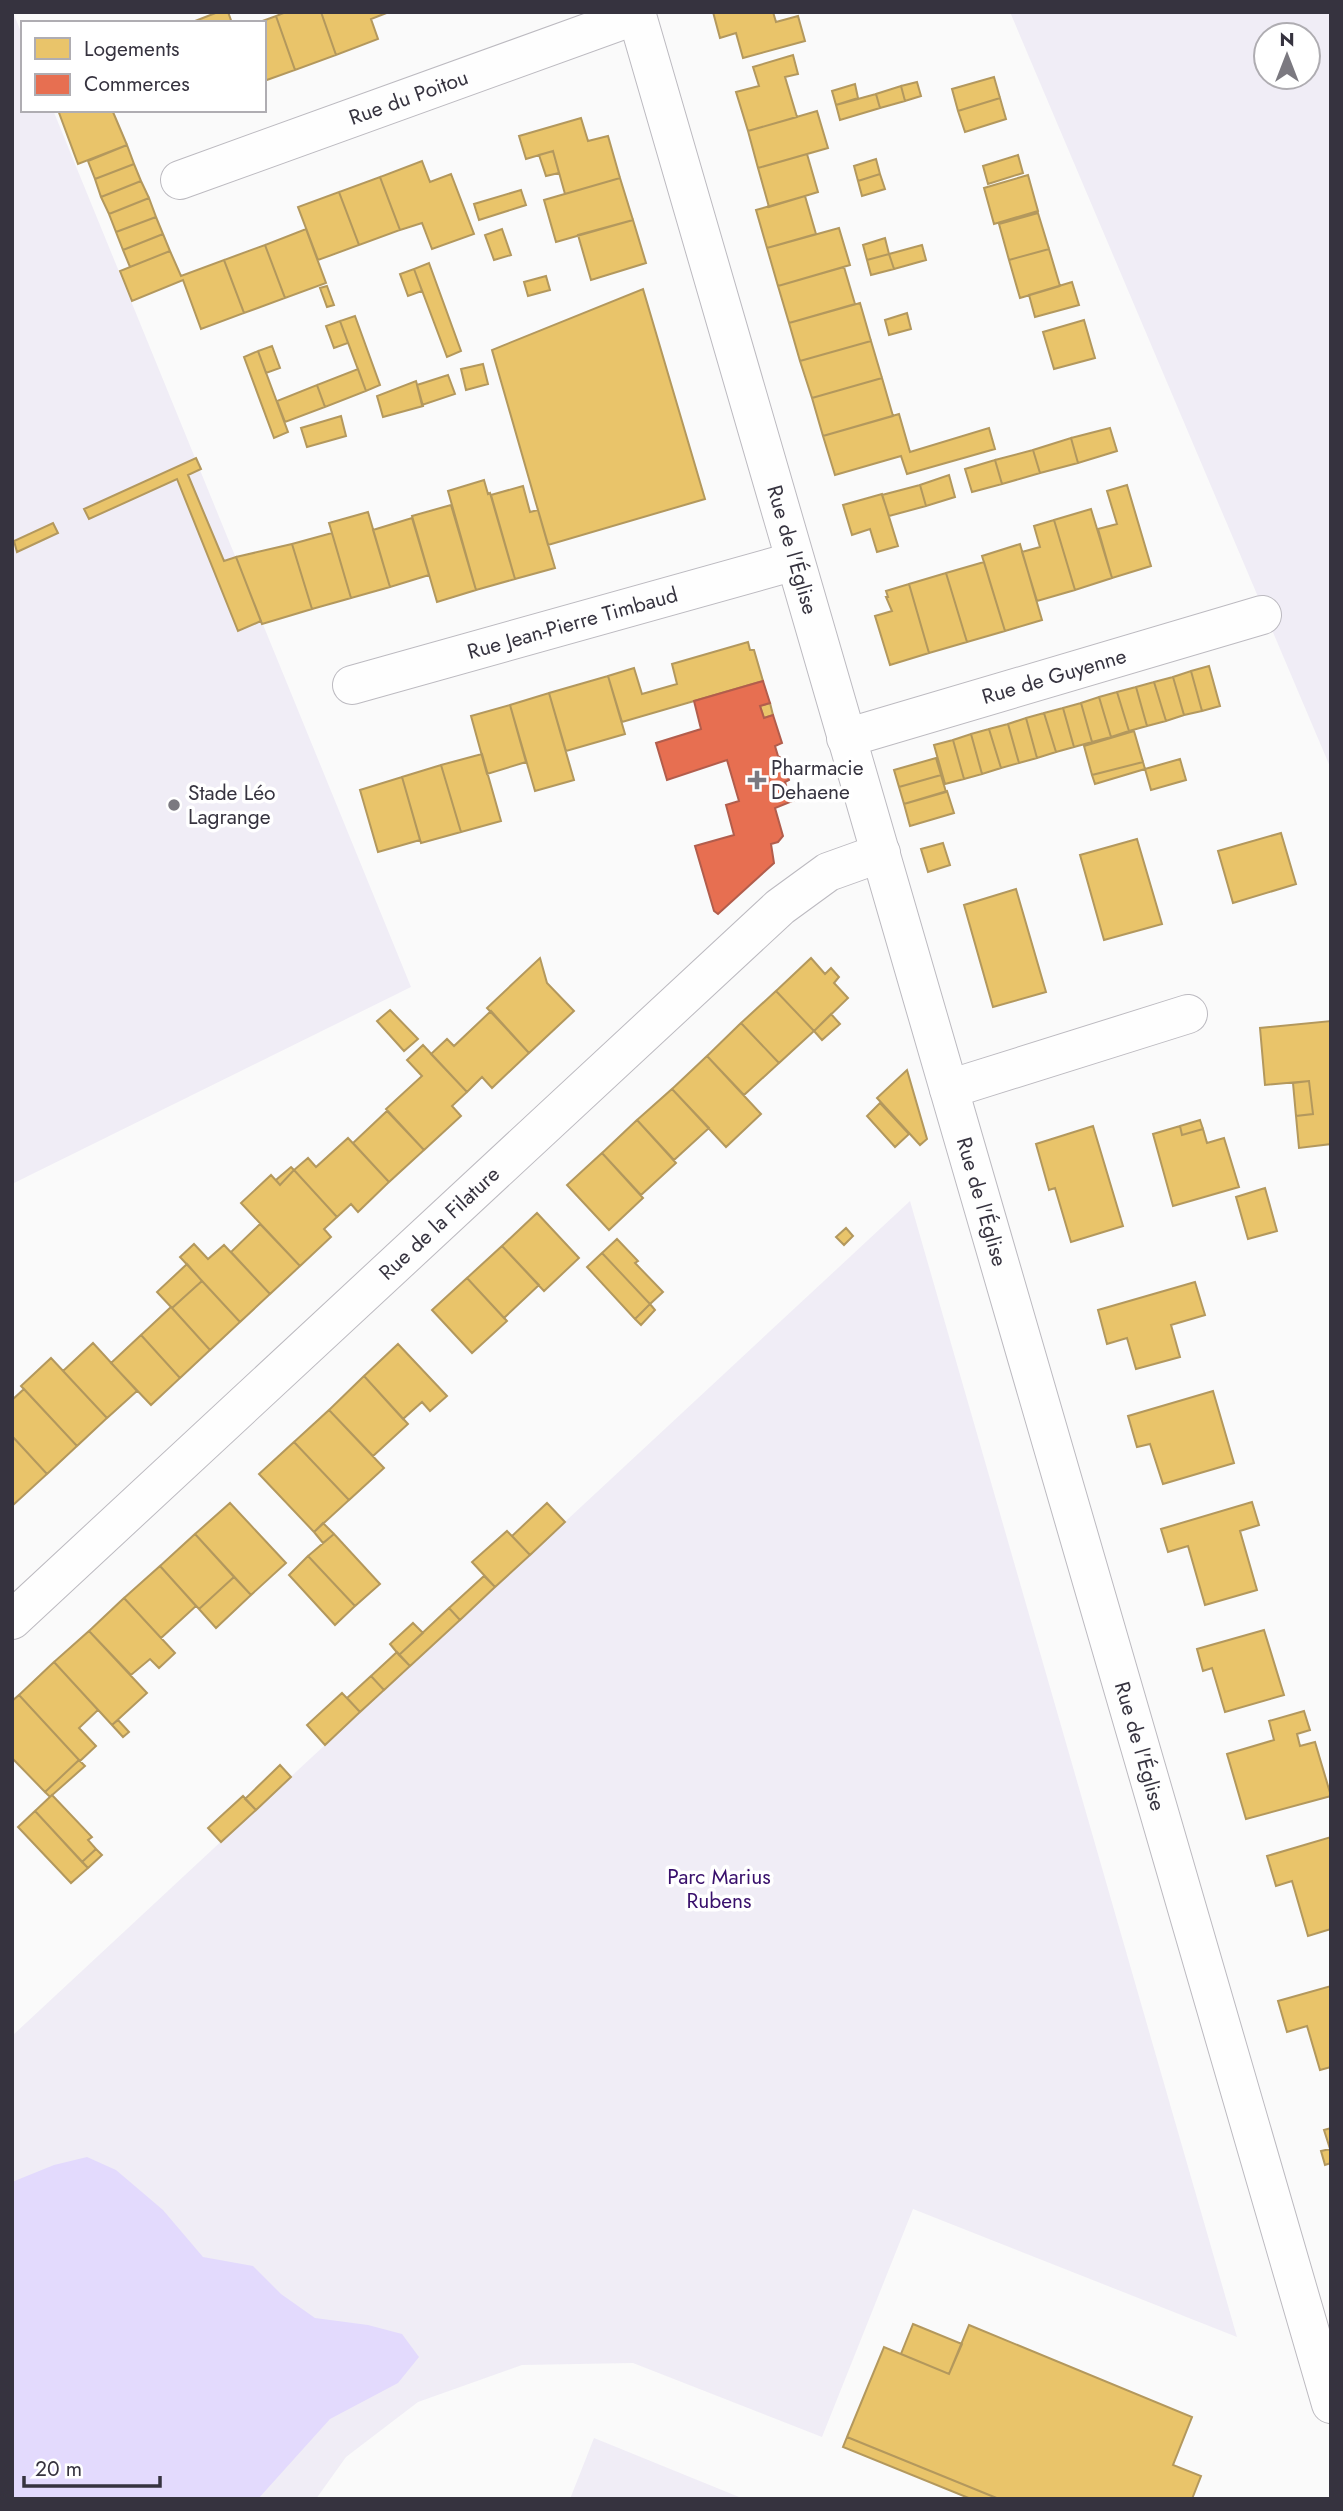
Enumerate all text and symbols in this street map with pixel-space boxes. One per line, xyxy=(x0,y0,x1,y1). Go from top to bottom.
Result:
legend xyxy=(21,21,266,112)
north arrow xyxy=(1252,21,1322,91)
text: N xyxy=(1279,26,1295,53)
text: Logements xyxy=(84,34,179,64)
street label: Rue du Poitou xyxy=(345,62,472,133)
text: Commerces xyxy=(84,69,190,99)
street label: Rue de l'Église xyxy=(759,482,825,618)
street label: Rue Jean-Pierre Timbaud xyxy=(464,580,681,667)
street label: Rue de Guyenne xyxy=(978,641,1130,712)
place label: Pharmacie Dehaene xyxy=(771,753,864,807)
marker: Pharmacie Dehaene xyxy=(749,772,765,788)
place label: Stade Léo Lagrange xyxy=(188,778,275,832)
marker: Stade Léo Lagrange xyxy=(166,797,182,813)
street label: Rue de l'Église xyxy=(949,1134,1015,1270)
street label: Rue de la Filature xyxy=(372,1159,506,1287)
street label: Rue de l'Église xyxy=(1107,1678,1173,1815)
park label: Parc Marius Rubens xyxy=(667,1862,771,1916)
scale bar xyxy=(24,2444,161,2488)
text: 20 m xyxy=(35,2454,82,2484)

